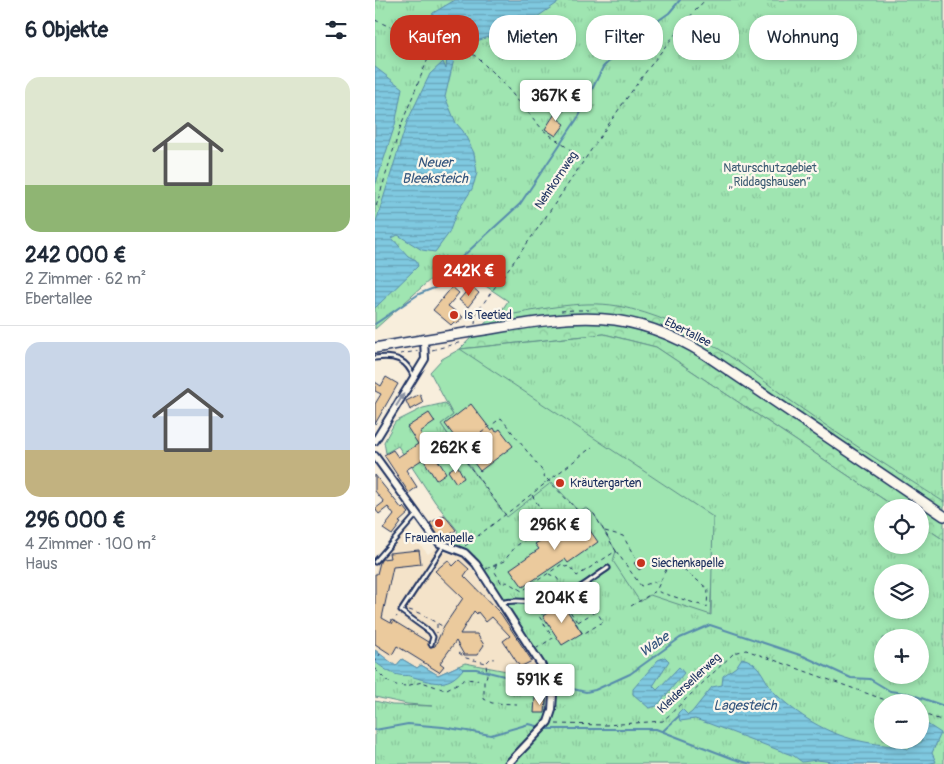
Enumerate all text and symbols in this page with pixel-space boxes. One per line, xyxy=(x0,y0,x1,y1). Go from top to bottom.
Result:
chip: Kaufen xyxy=(390,15,479,60)
chip: Mieten xyxy=(489,15,576,60)
chip: Filter xyxy=(586,15,663,60)
chip: Neu xyxy=(673,15,739,60)
chip: Wohnung xyxy=(749,15,857,60)
icon: filters xyxy=(322,16,350,44)
text: 6 Objekte xyxy=(25,17,108,44)
pin: 367K € xyxy=(515,80,597,122)
text: 367K € xyxy=(531,86,581,106)
icon: home xyxy=(143,109,233,199)
street label: Nehrkornweg xyxy=(532,149,581,212)
water label: Neuer Bleeksteich xyxy=(402,154,469,187)
park label: Naturschutzgebiet „Riddagshausen“ xyxy=(723,161,817,190)
text: 242 000 € xyxy=(25,242,127,269)
pin: 242K € xyxy=(428,254,510,297)
text: 242K € xyxy=(444,261,494,281)
text: 2 Zimmer · 62 m² xyxy=(25,269,146,289)
text: Ebertallee xyxy=(25,289,92,309)
place label: Is Teetied xyxy=(464,308,512,323)
marker: Is Teetied xyxy=(448,309,460,321)
street label: Ebertallee xyxy=(662,314,714,351)
icon: home xyxy=(143,375,233,465)
one-way arrow xyxy=(396,393,405,406)
pin: 262K € xyxy=(415,432,497,474)
text: 262K € xyxy=(431,438,481,458)
place label: Kräutergarten xyxy=(570,476,642,491)
marker: Kräutergarten xyxy=(554,477,566,489)
map controls xyxy=(874,499,929,749)
button: locate xyxy=(874,499,929,554)
text: 296 000 € xyxy=(25,507,126,534)
pin: 296K € xyxy=(514,508,596,551)
text: 296K € xyxy=(530,515,580,535)
marker: Frauenkapelle xyxy=(433,517,445,529)
place label: Frauenkapelle xyxy=(404,531,474,546)
text: 4 Zimmer · 100 m² xyxy=(25,534,157,554)
text: Haus xyxy=(25,554,57,574)
place label: Siechenkapelle xyxy=(651,556,724,571)
marker: Siechenkapelle xyxy=(635,557,647,569)
button: layers xyxy=(874,564,929,619)
pin: 204K € xyxy=(521,582,603,624)
text: 204K € xyxy=(536,588,588,608)
water label: Wabe xyxy=(636,627,674,661)
button: + xyxy=(874,629,929,684)
street label: Kleidersellerweg xyxy=(654,650,724,717)
pin: 591K € xyxy=(499,664,581,706)
text: 591K € xyxy=(517,670,563,690)
button: − xyxy=(874,694,929,749)
water label: Lagesteich xyxy=(713,697,778,714)

